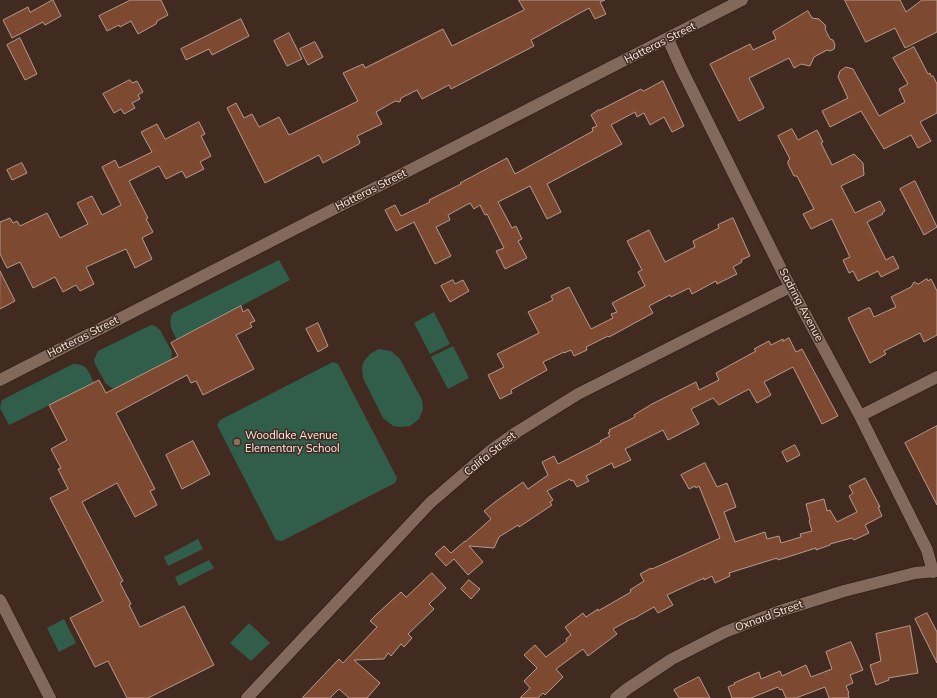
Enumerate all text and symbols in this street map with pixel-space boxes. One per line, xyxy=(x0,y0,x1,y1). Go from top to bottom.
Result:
street label: Hatteras Street xyxy=(622,19,698,67)
street label: Hatteras Street xyxy=(333,166,409,214)
street label: Sadring Avenue xyxy=(776,266,826,344)
street label: Hatteras Street xyxy=(45,313,121,361)
place label: Woodlake Avenue Elementary School xyxy=(245,429,340,455)
street label: Califa Street xyxy=(461,429,519,479)
marker: Woodlake Avenue Elementary School xyxy=(232,437,242,447)
street label: Oxnard Street xyxy=(733,598,805,634)

